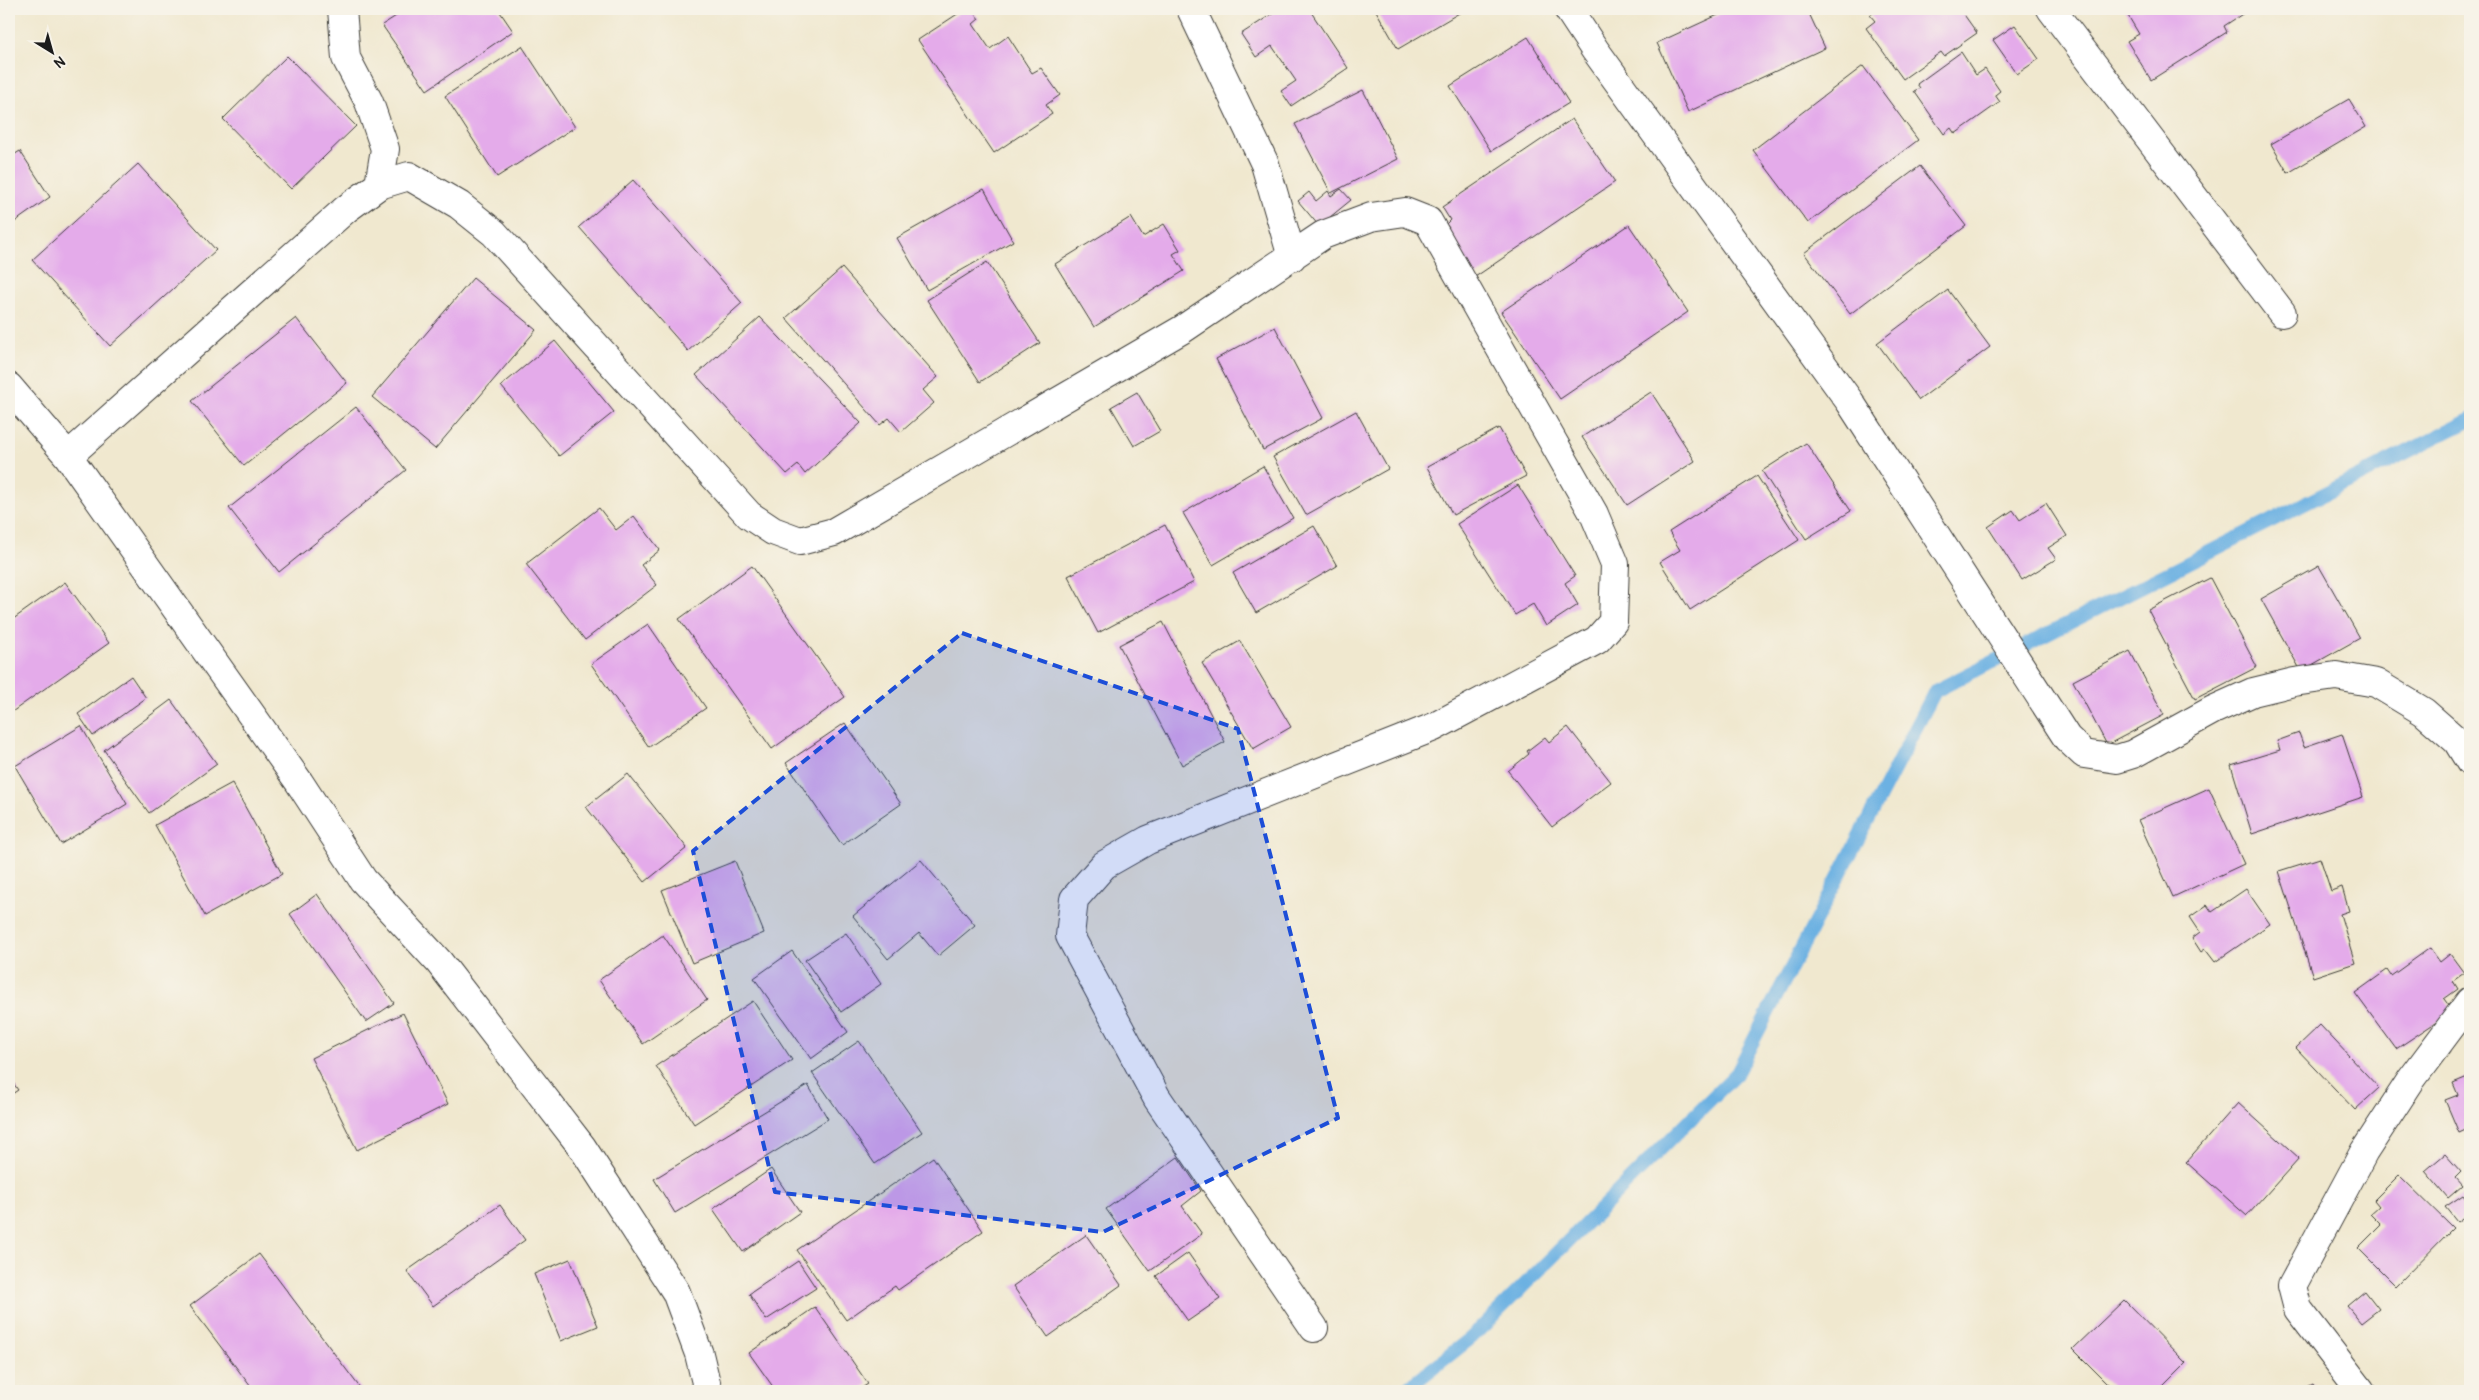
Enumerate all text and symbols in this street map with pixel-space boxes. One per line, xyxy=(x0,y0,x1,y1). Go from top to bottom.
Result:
north arrow xyxy=(28,28,78,78)
text: N xyxy=(51,52,68,72)

